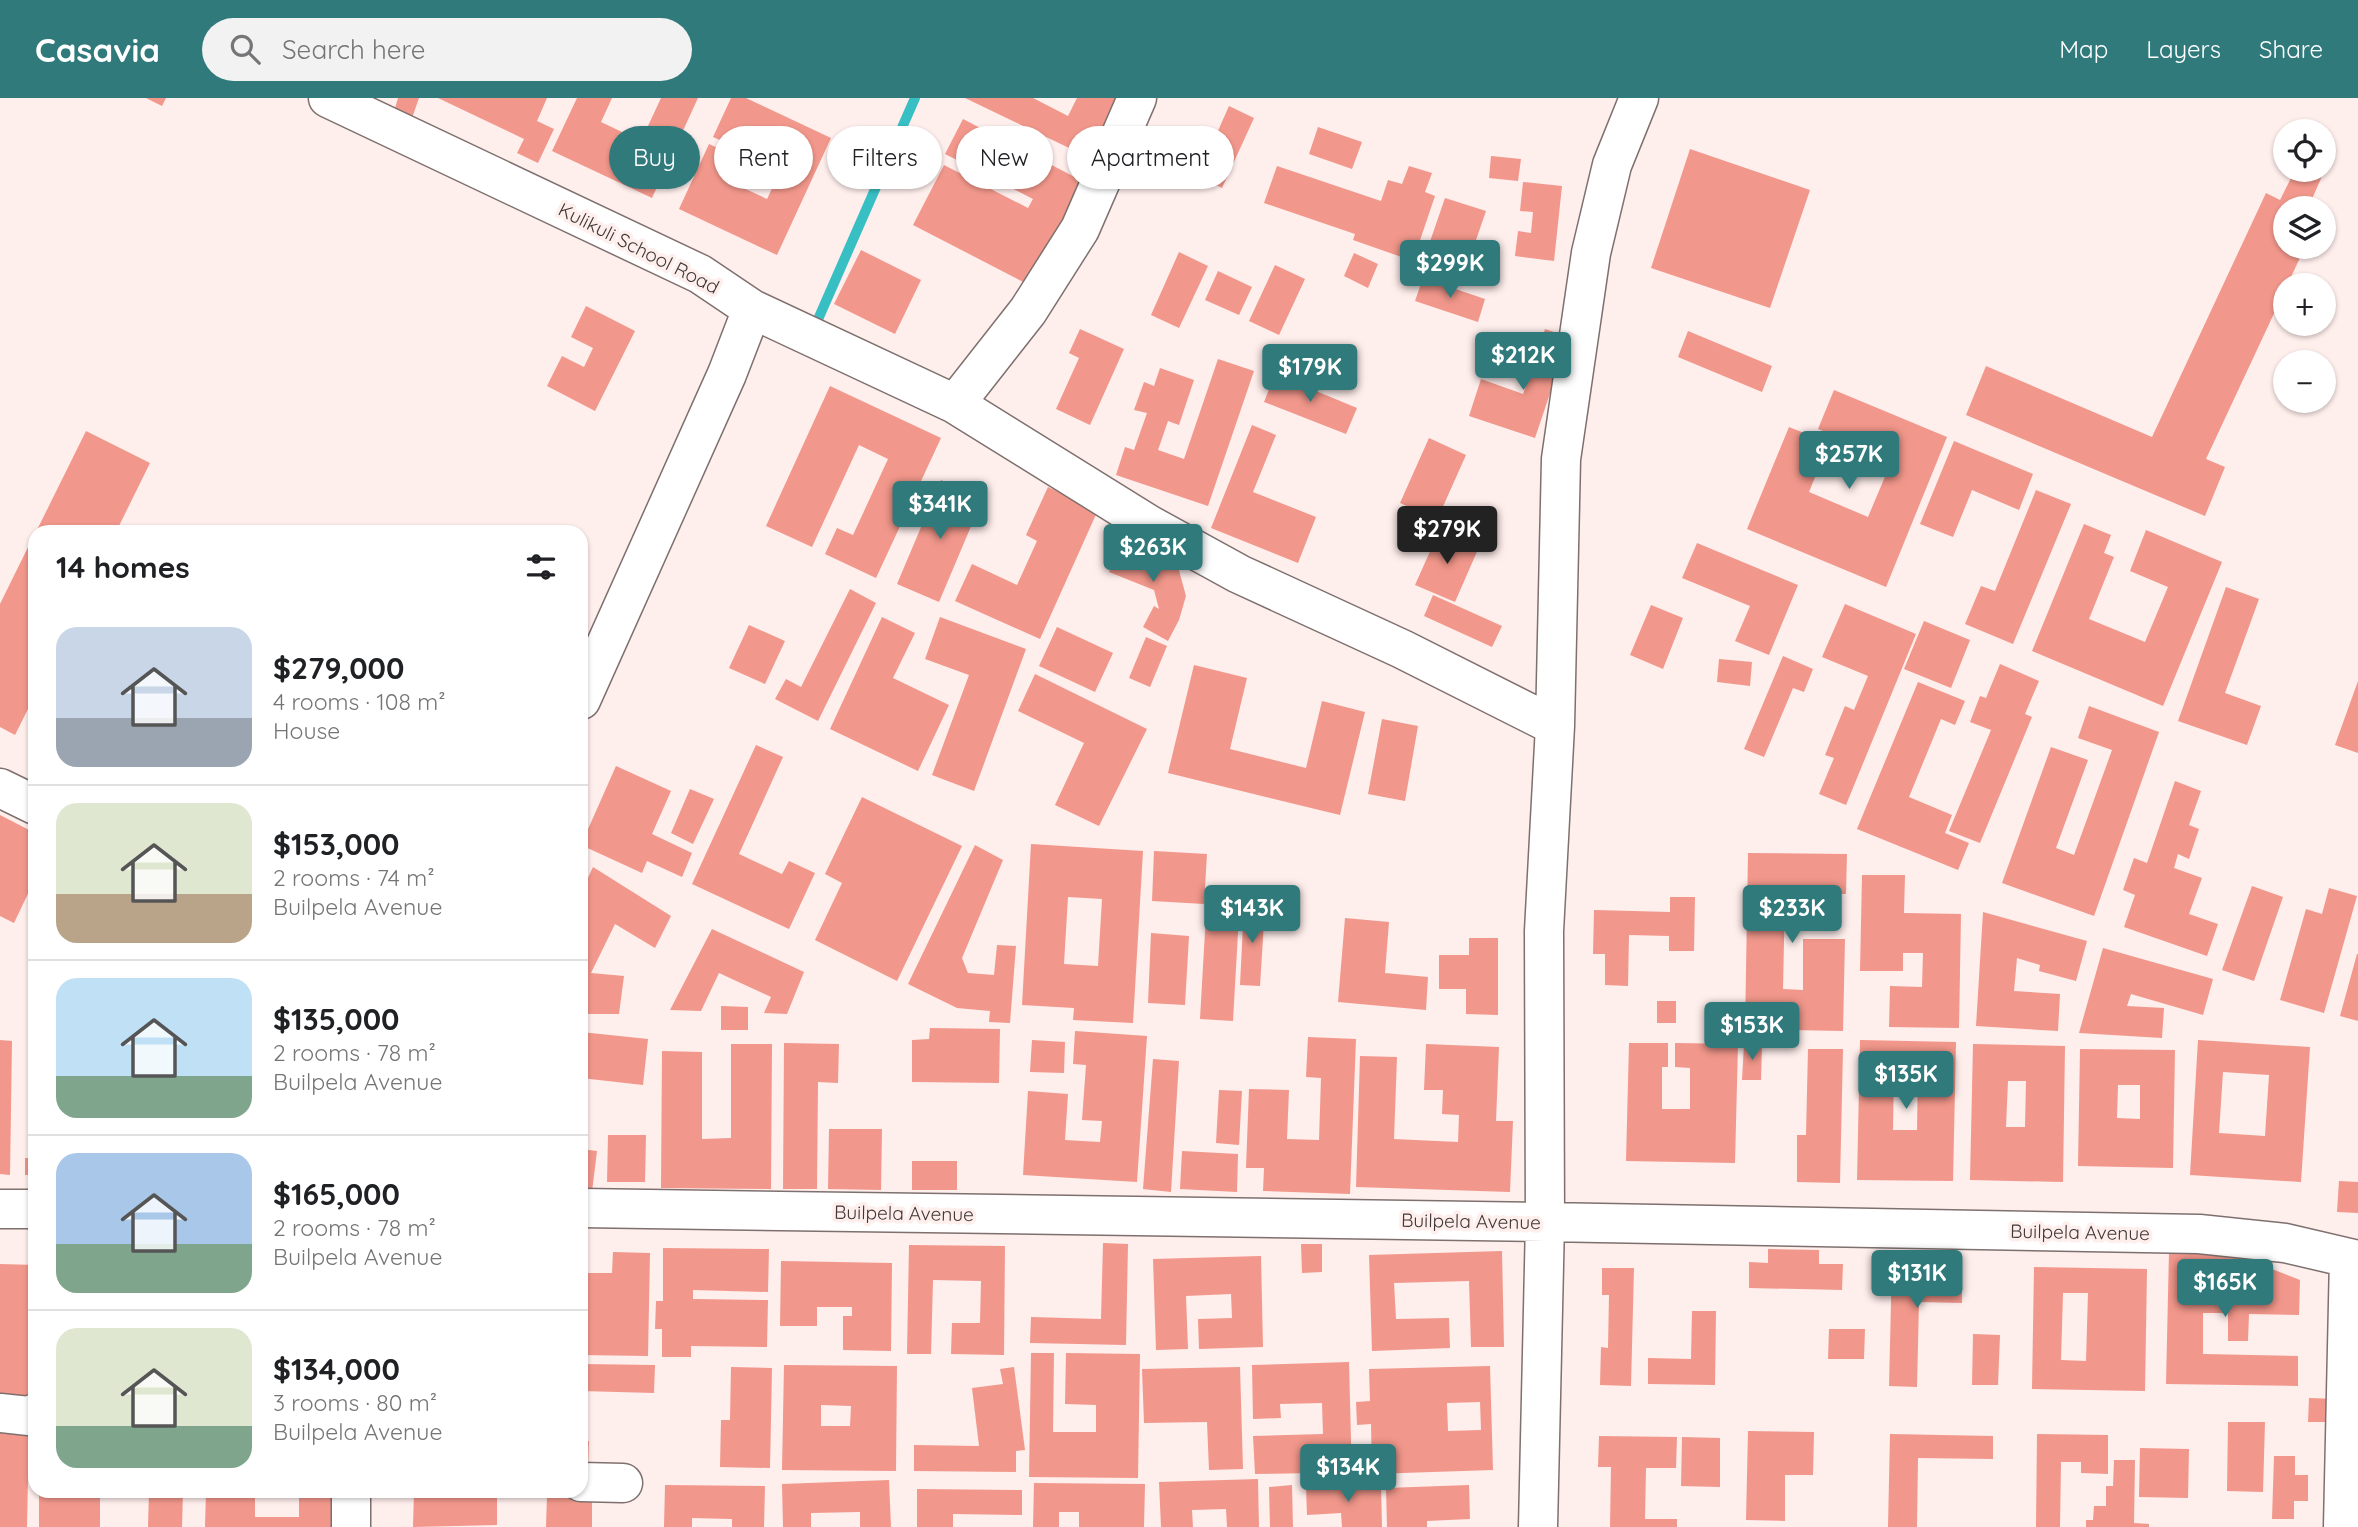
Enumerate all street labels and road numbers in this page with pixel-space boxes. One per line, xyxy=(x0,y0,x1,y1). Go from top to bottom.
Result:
street label: Kulikuli School Road xyxy=(555,197,723,299)
street label: Builpela Avenue xyxy=(834,1200,974,1226)
street label: Builpela Avenue xyxy=(1401,1208,1541,1234)
street label: Builpela Avenue xyxy=(2010,1219,2150,1245)

